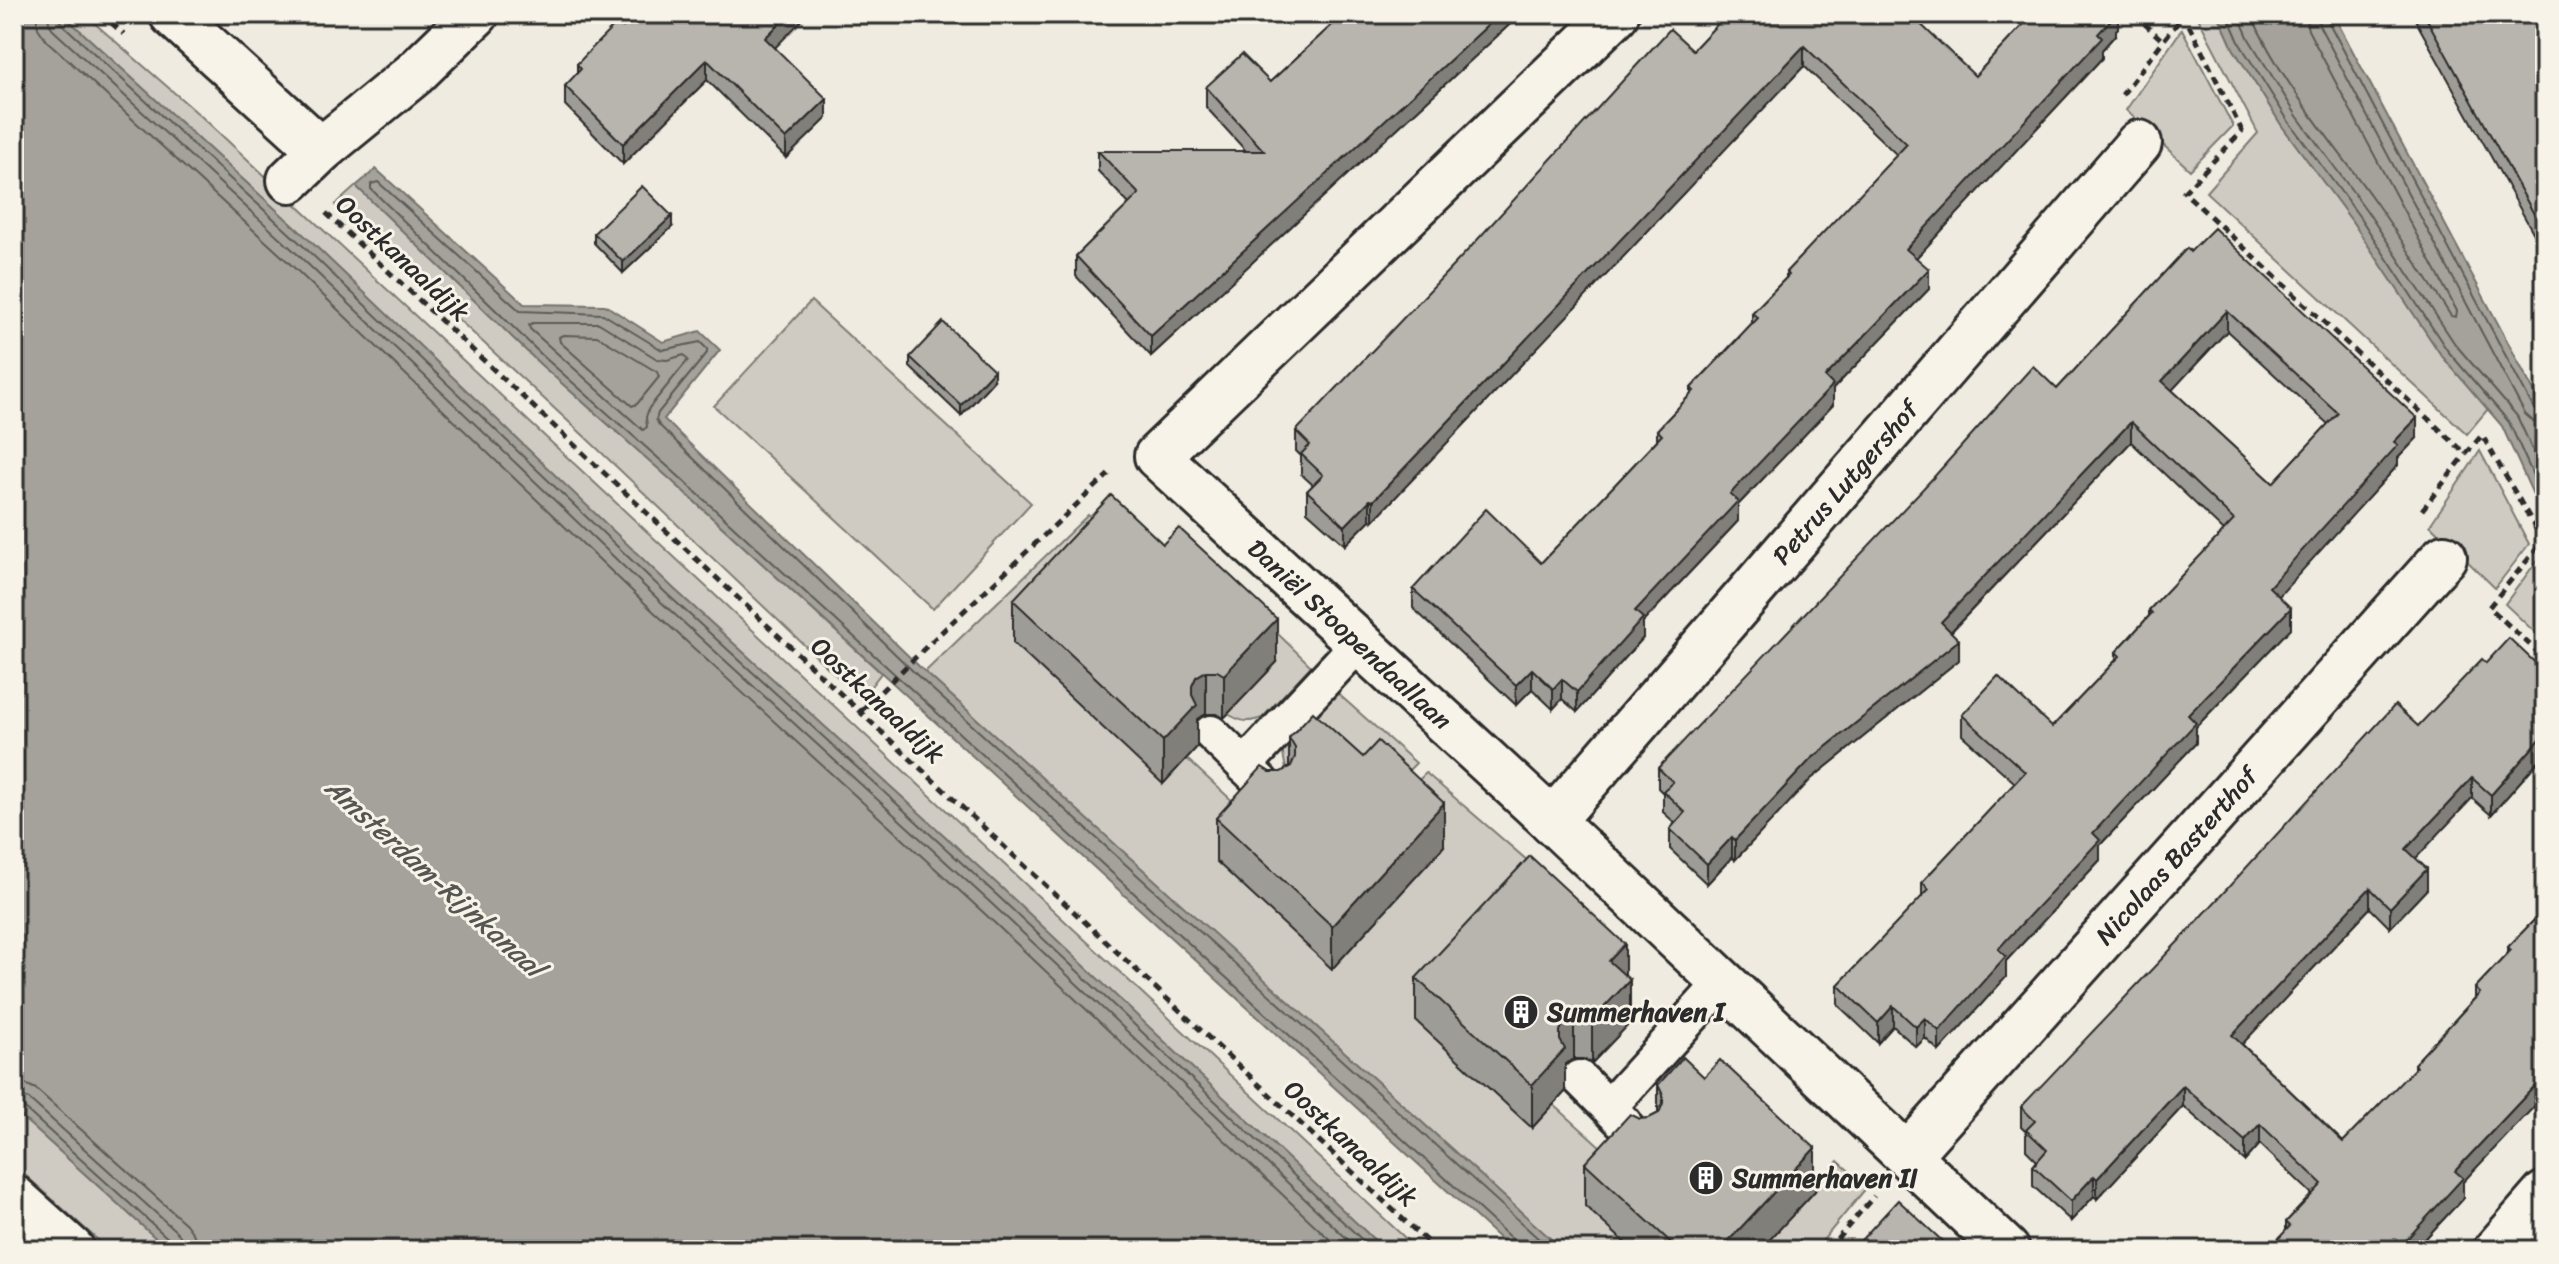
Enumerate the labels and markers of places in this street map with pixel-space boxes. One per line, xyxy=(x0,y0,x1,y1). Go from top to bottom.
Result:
place label: Summerhaven I xyxy=(1546,989,1727,1035)
building icon: Summerhaven I xyxy=(1502,993,1540,1031)
place label: Summerhaven II xyxy=(1731,1155,1919,1201)
building icon: Summerhaven II xyxy=(1687,1159,1725,1197)

